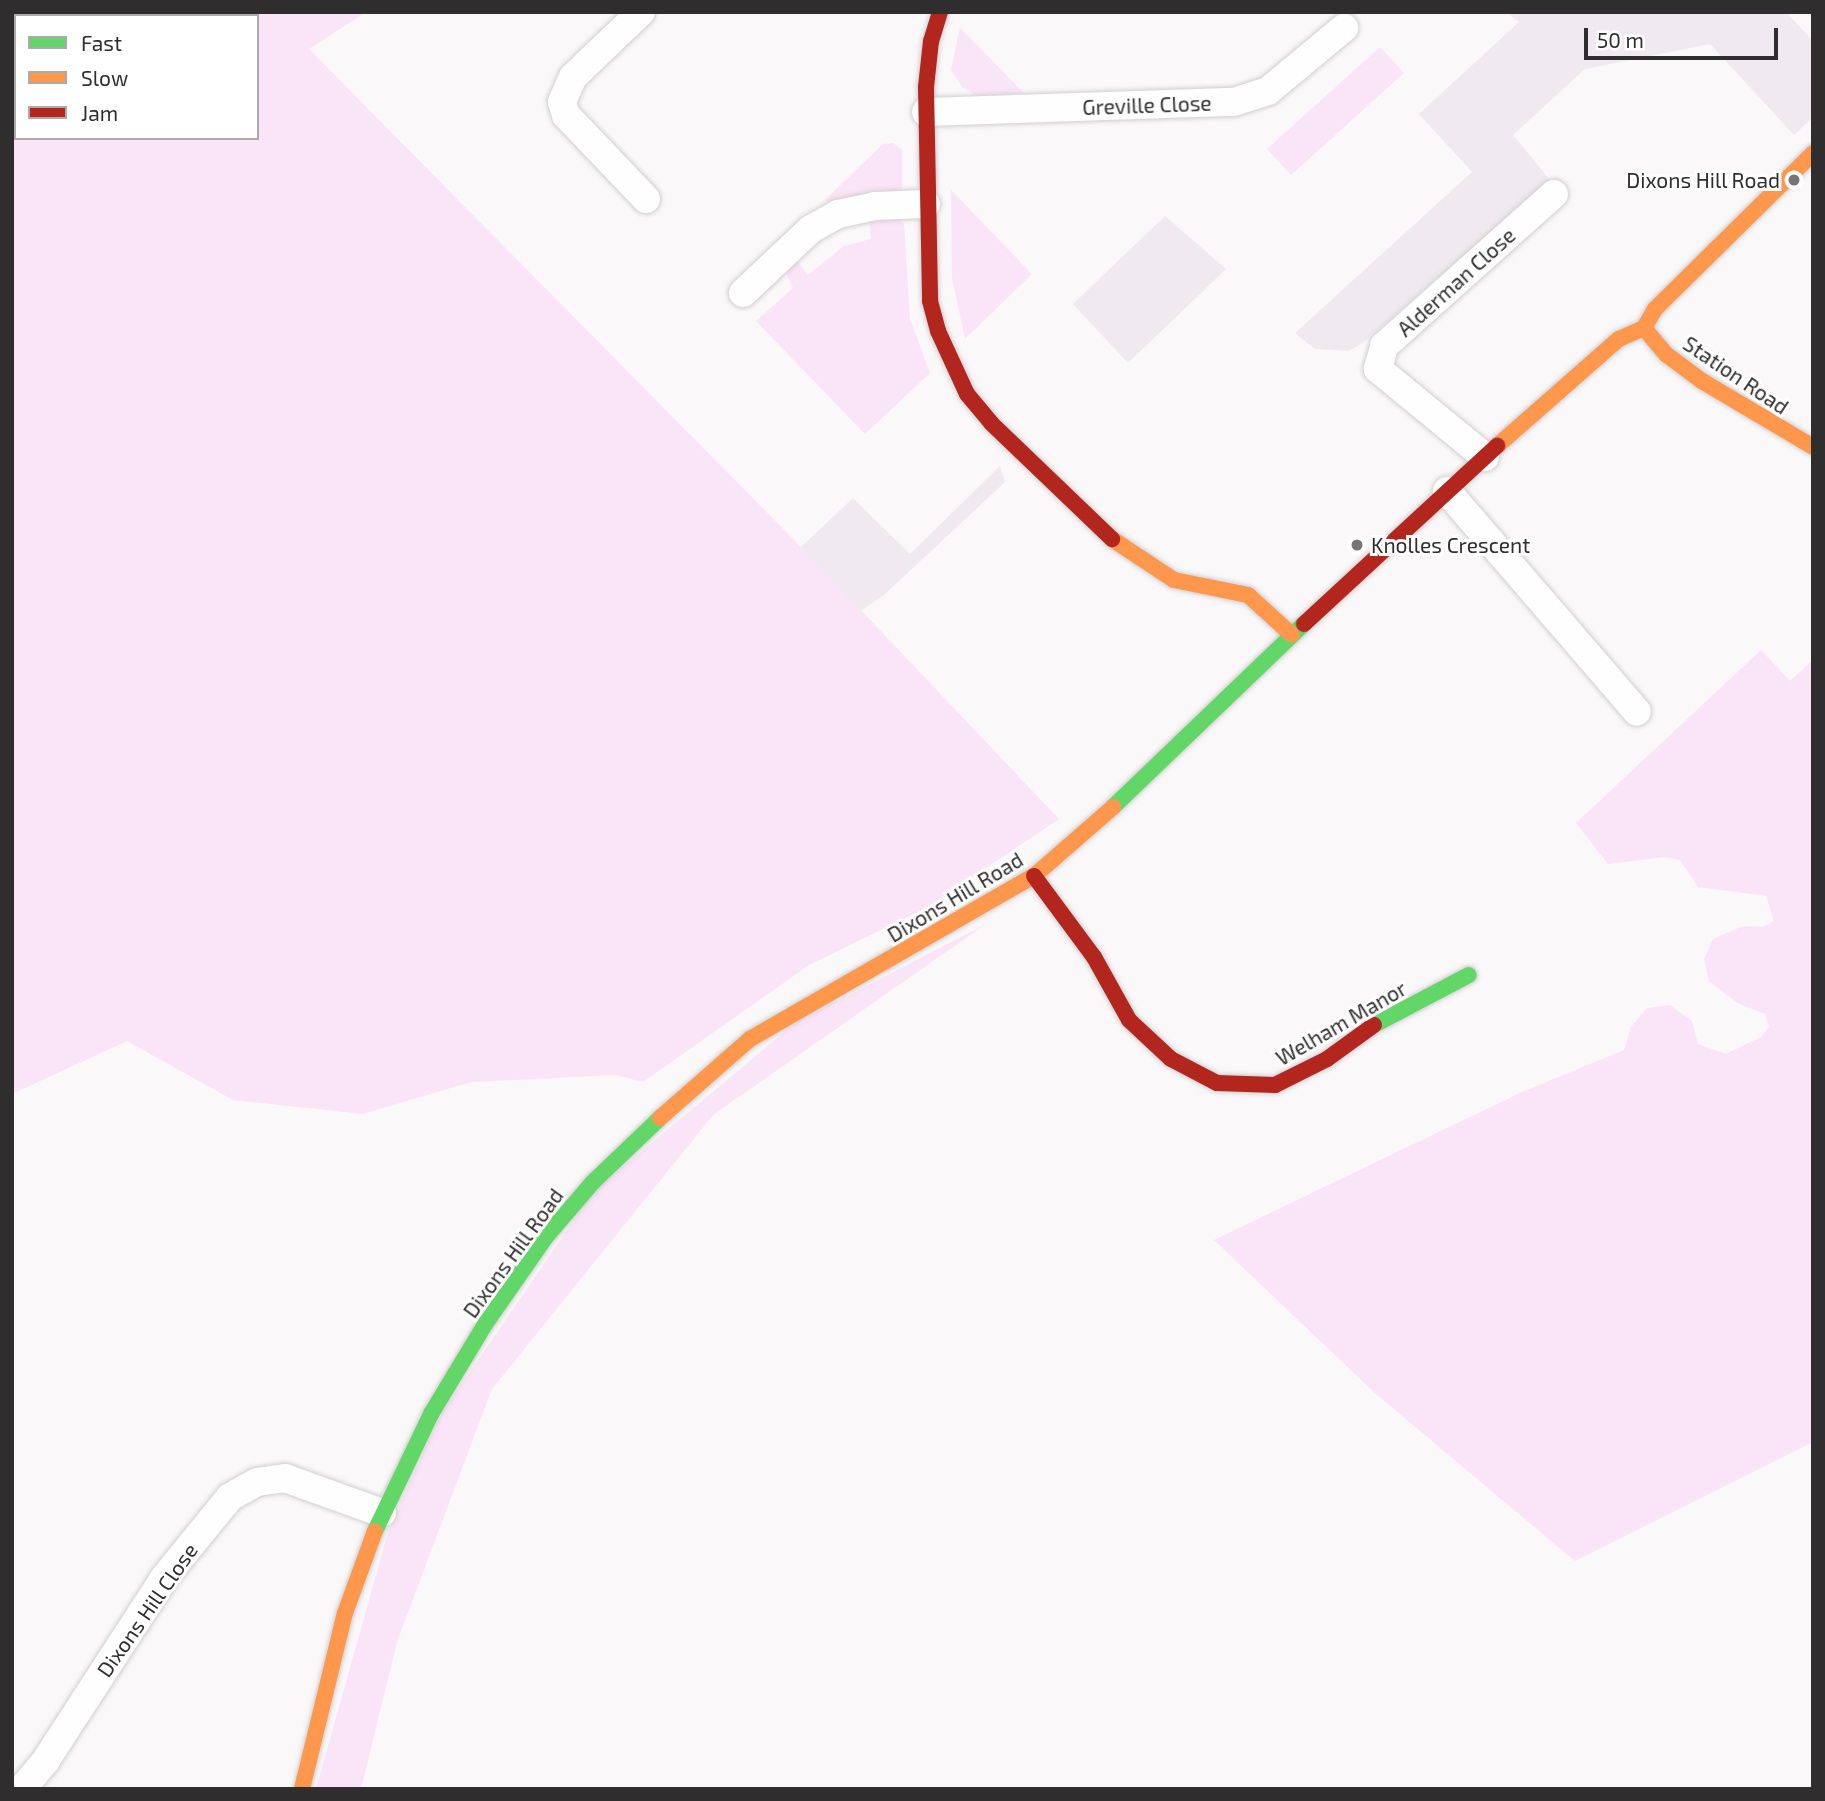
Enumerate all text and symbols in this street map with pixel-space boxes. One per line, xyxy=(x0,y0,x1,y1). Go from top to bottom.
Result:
legend xyxy=(14,14,259,140)
scale bar xyxy=(1587,14,1781,58)
text: 50 m xyxy=(1597,27,1644,52)
text: Fast xyxy=(81,30,122,55)
text: Slow xyxy=(81,65,128,90)
street label: Greville Close xyxy=(1082,90,1212,120)
text: Jam xyxy=(81,100,118,125)
place label: Dixons Hill Road xyxy=(1626,167,1780,193)
marker: Dixons Hill Road xyxy=(1786,172,1802,188)
street label: Alderman Close xyxy=(1392,222,1520,342)
street label: Station Road xyxy=(1679,331,1793,419)
place label: Knolles Crescent xyxy=(1371,532,1530,558)
marker: Knolles Crescent xyxy=(1349,537,1365,553)
street label: Dixons Hill Road xyxy=(882,846,1028,948)
street label: Welham Manor xyxy=(1271,976,1411,1070)
street label: Dixons Hill Road xyxy=(457,1183,569,1323)
street label: Dixons Hill Close xyxy=(91,1538,203,1682)

